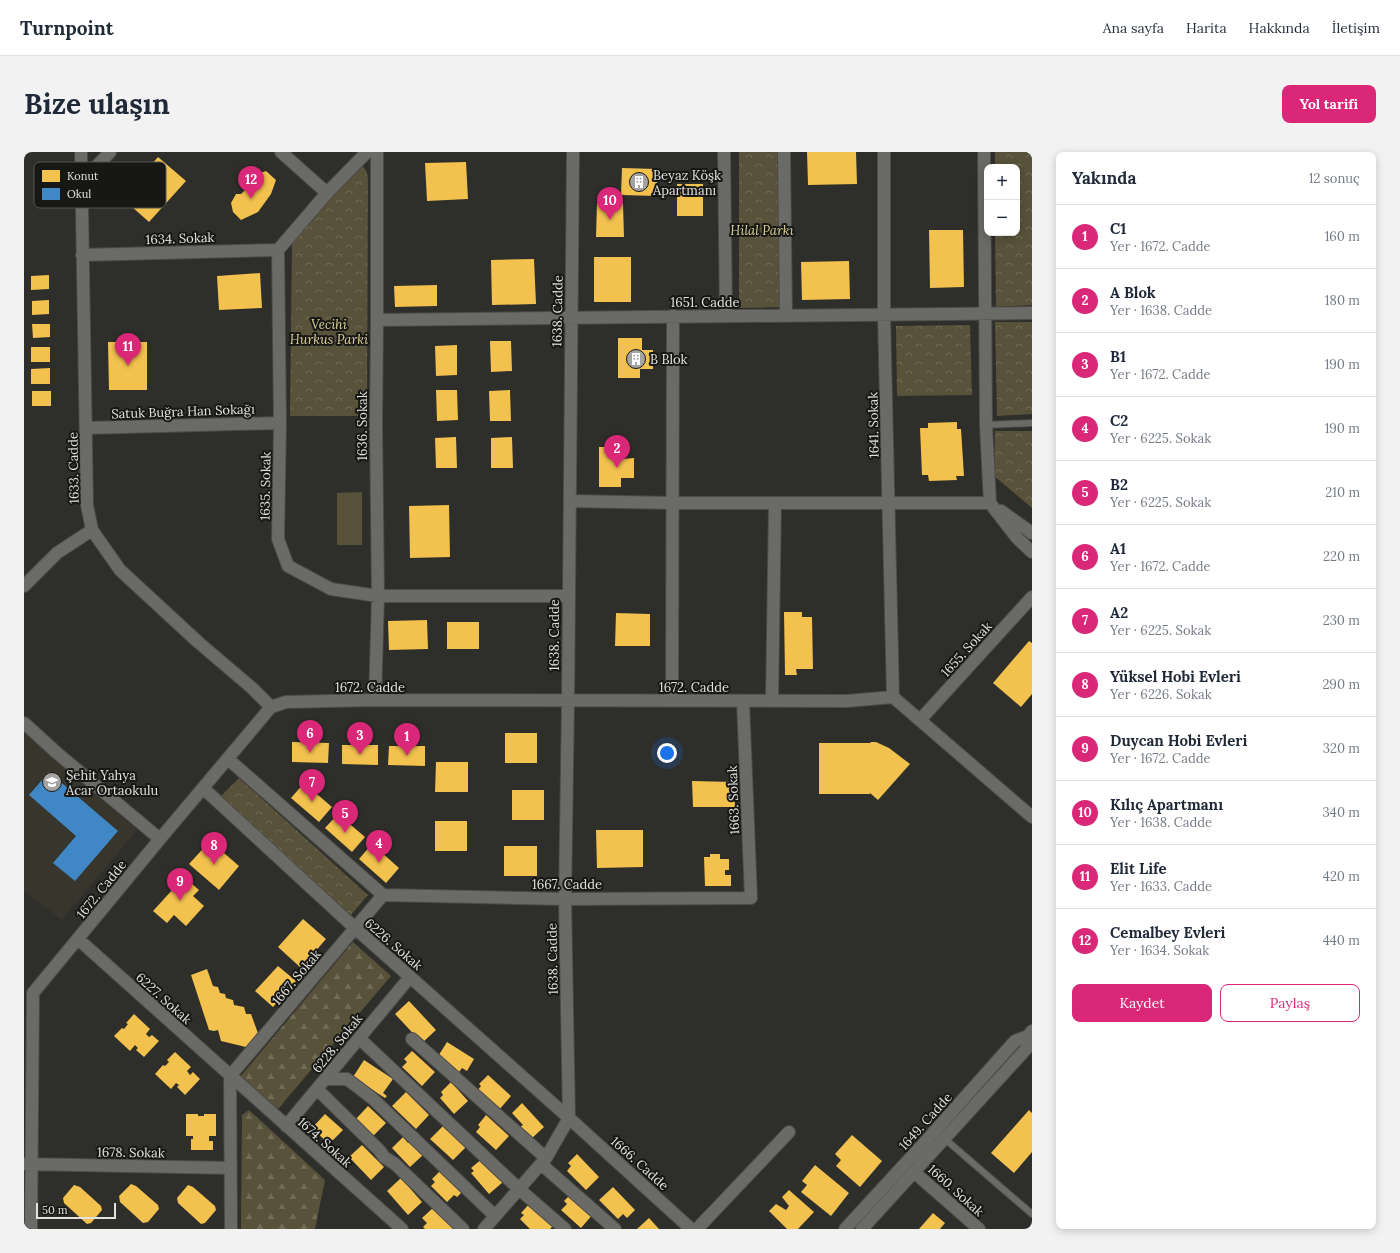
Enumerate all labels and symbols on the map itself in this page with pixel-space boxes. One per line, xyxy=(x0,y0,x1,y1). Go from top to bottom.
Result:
legend xyxy=(34,162,166,208)
pin: 12 xyxy=(238,166,264,199)
place label: Beyaz Köşk Apartmanı xyxy=(652,167,721,199)
text: Konut xyxy=(67,169,99,183)
building icon: Beyaz Köşk Apartmanı xyxy=(628,171,650,193)
text: Okul xyxy=(67,187,91,201)
pin: 10 xyxy=(597,187,623,220)
park label: Hilal Parkı xyxy=(730,222,795,239)
street label: 1634. Sokak xyxy=(145,229,215,248)
street label: 1638. Cadde xyxy=(548,275,567,347)
street label: 1651. Cadde xyxy=(670,294,740,311)
park label: Vecihi Hurkus Parki xyxy=(290,316,369,348)
pin: 11 xyxy=(115,333,141,366)
building icon: B Blok xyxy=(625,348,647,370)
place label: B Blok xyxy=(650,351,688,368)
street label: 1636. Sokak xyxy=(354,391,371,461)
street label: 1641. Sokak xyxy=(864,392,883,458)
street label: Satuk Buğra Han Sokağı xyxy=(111,400,255,423)
street label: 1633. Cadde xyxy=(64,432,83,504)
pin: 2 xyxy=(604,435,630,468)
street label: 1635. Sokak xyxy=(256,451,275,521)
street label: 1638. Cadde xyxy=(546,599,563,671)
street label: 1655. Sokak xyxy=(937,618,996,681)
street label: 1672. Cadde xyxy=(335,679,405,696)
street label: 1672. Cadde xyxy=(659,679,729,696)
pin: 6 xyxy=(297,720,323,753)
pin: 3 xyxy=(347,722,373,755)
pin: 1 xyxy=(394,723,420,756)
your location xyxy=(657,743,677,763)
street label: 1663. Sokak xyxy=(724,765,743,835)
place label: Şehit Yahya Acar Ortaokulu xyxy=(65,767,158,799)
pin: 7 xyxy=(299,769,325,802)
school or university icon: Şehit Yahya Acar Ortaokulu xyxy=(41,771,63,793)
pin: 5 xyxy=(332,800,358,833)
pin: 4 xyxy=(366,830,392,863)
pin: 8 xyxy=(201,832,227,865)
street label: 1672. Cadde xyxy=(73,857,130,922)
pin: 9 xyxy=(167,868,193,901)
street label: 1667. Cadde xyxy=(532,876,602,893)
street label: 6226. Sokak xyxy=(361,915,426,974)
street label: 1638. Cadde xyxy=(543,923,562,995)
street label: 1667. Sokak xyxy=(268,946,325,1009)
street label: 6227. Sokak xyxy=(132,969,195,1028)
street label: 6228. Sokak xyxy=(308,1010,366,1076)
street label: 1649. Cadde xyxy=(895,1089,956,1154)
street label: 1674. Sokak xyxy=(294,1114,355,1171)
street label: 1666. Cadde xyxy=(607,1133,672,1194)
street label: 1678. Sokak xyxy=(97,1143,165,1162)
street label: 1660. Sokak xyxy=(924,1161,987,1220)
scale bar xyxy=(36,1201,116,1220)

